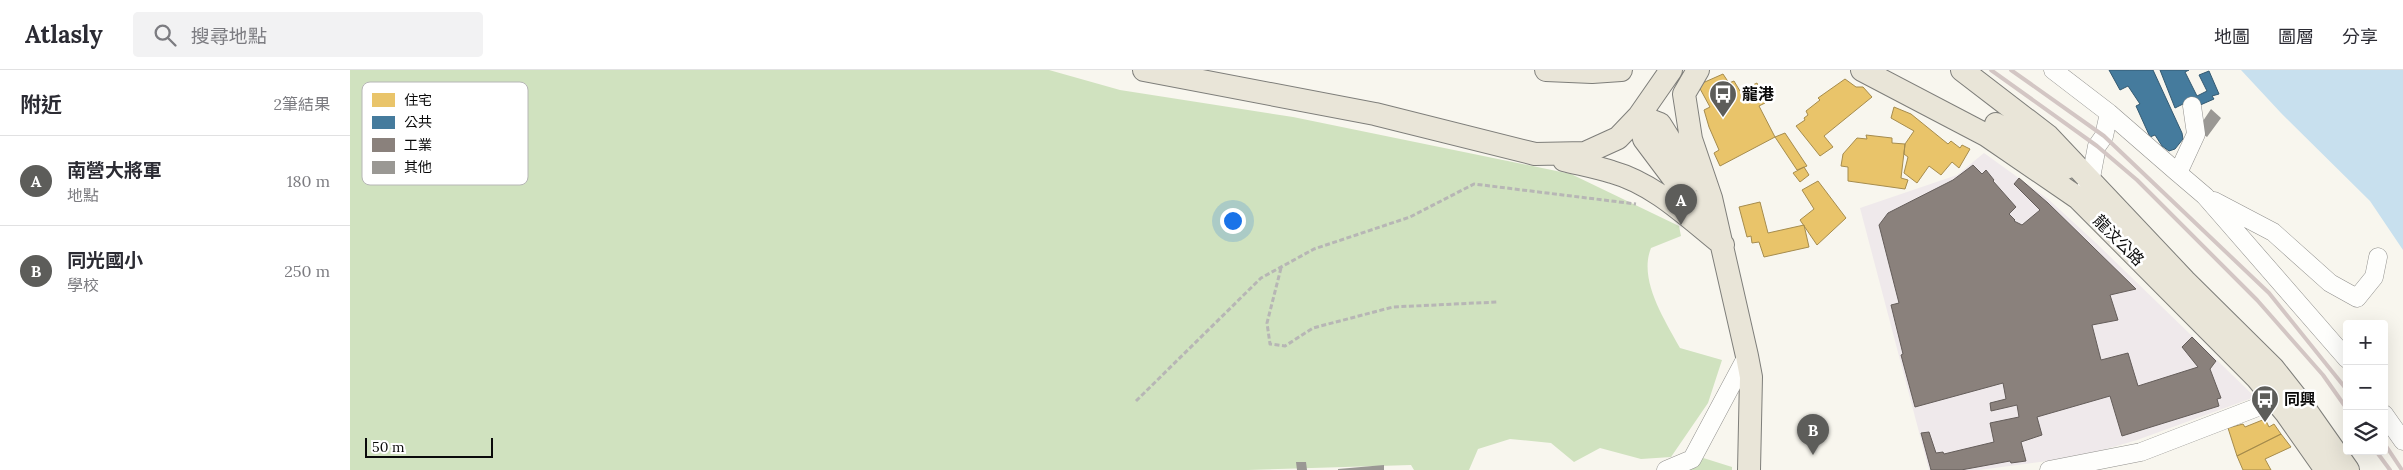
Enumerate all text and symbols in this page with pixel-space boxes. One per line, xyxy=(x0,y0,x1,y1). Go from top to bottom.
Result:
search box xyxy=(133,12,483,57)
text: Atlasly xyxy=(25,19,103,50)
icon: search xyxy=(151,21,179,49)
text: 搜尋地點 xyxy=(191,24,267,48)
text: 地圖 xyxy=(2214,25,2250,48)
text: 圖層 xyxy=(2278,25,2314,48)
text: 分享 xyxy=(2342,25,2378,48)
bus stop icon: 龍港 xyxy=(1708,79,1738,118)
legend xyxy=(362,82,528,185)
place label: 龍港 xyxy=(1742,84,1774,104)
text: 附近 xyxy=(20,91,62,118)
text: 住宅 xyxy=(404,91,432,109)
text: 2筆結果 xyxy=(273,94,330,114)
text: 公共 xyxy=(404,113,432,131)
text: 工業 xyxy=(404,136,432,154)
text: 南營大將軍 xyxy=(67,158,162,182)
text: 其他 xyxy=(404,158,432,176)
text: A xyxy=(31,171,41,191)
text: 180 m xyxy=(287,171,330,191)
pin: A xyxy=(1665,184,1697,225)
text: 地點 xyxy=(67,185,99,205)
your location xyxy=(1220,208,1246,234)
street label: 龍汶公路 xyxy=(2089,210,2149,270)
text: 同光國小 xyxy=(67,248,143,272)
text: B xyxy=(31,261,41,281)
text: 250 m xyxy=(284,261,330,281)
text: 學校 xyxy=(67,275,99,295)
map controls xyxy=(2343,320,2388,455)
button: + xyxy=(2343,320,2388,365)
button: − xyxy=(2343,365,2388,410)
bus stop icon: 同興 xyxy=(2250,384,2280,423)
place label: 同興 xyxy=(2284,389,2316,409)
button: layers xyxy=(2343,410,2388,455)
pin: B xyxy=(1797,414,1829,455)
scale bar xyxy=(365,435,492,458)
text: 50 m xyxy=(372,438,405,456)

